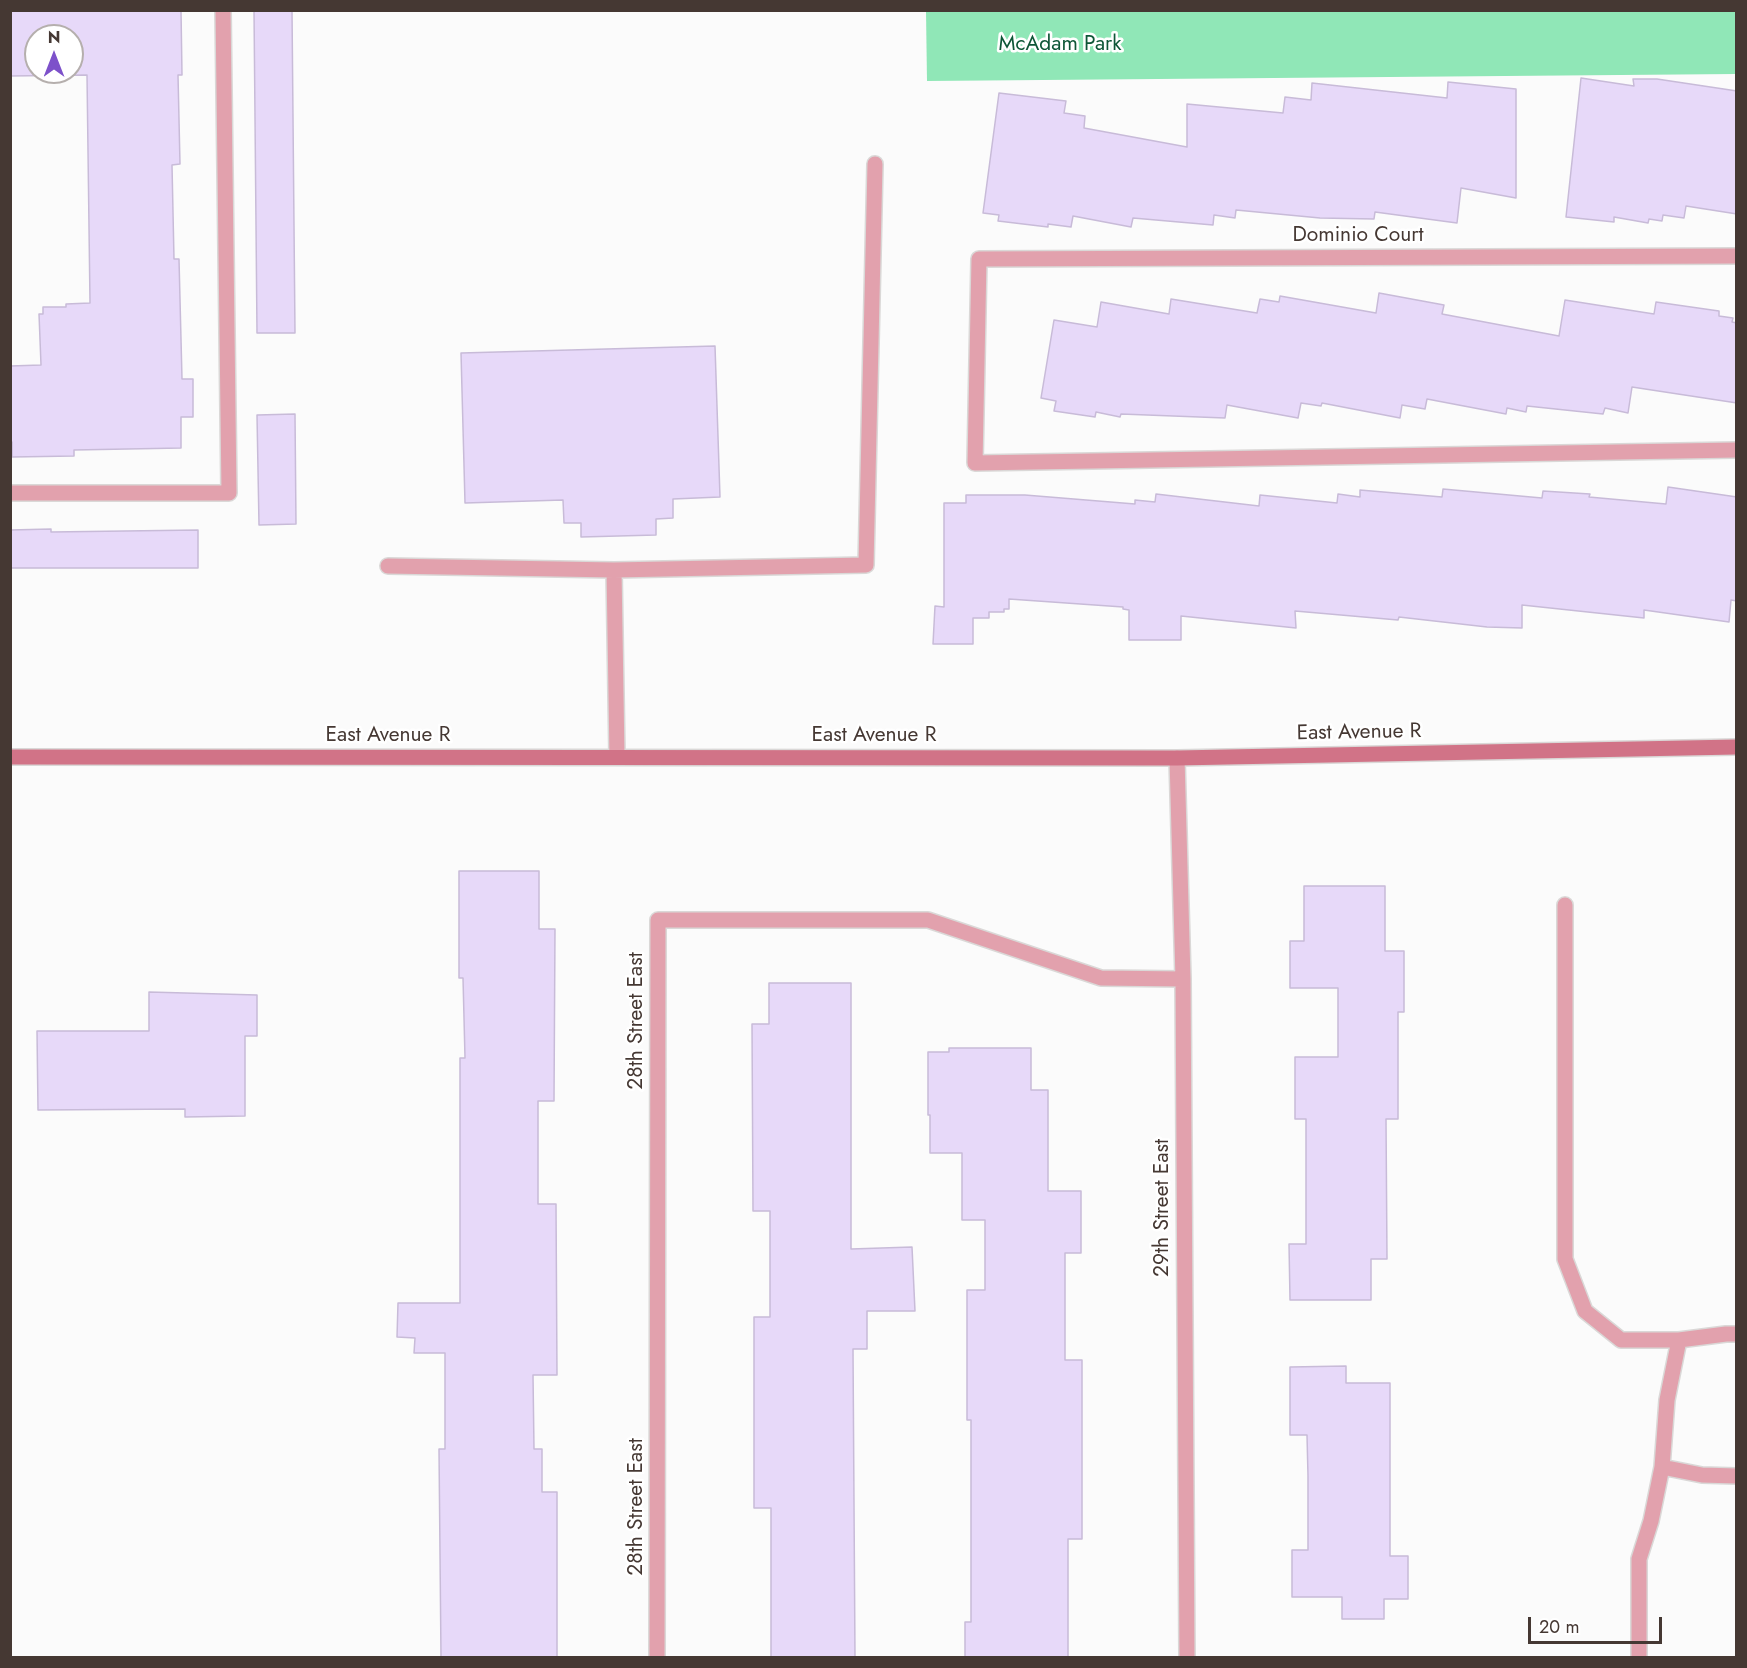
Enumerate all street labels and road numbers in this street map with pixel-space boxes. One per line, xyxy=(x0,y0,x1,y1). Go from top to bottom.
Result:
street label: Dominio Court xyxy=(1293,223,1423,249)
street label: East Avenue R xyxy=(1296,719,1422,747)
street label: East Avenue R xyxy=(326,723,450,749)
street label: East Avenue R xyxy=(812,723,936,749)
street label: 28th Street East xyxy=(624,952,650,1090)
street label: 29th Street East xyxy=(1150,1139,1176,1277)
street label: 28th Street East xyxy=(624,1438,650,1576)

